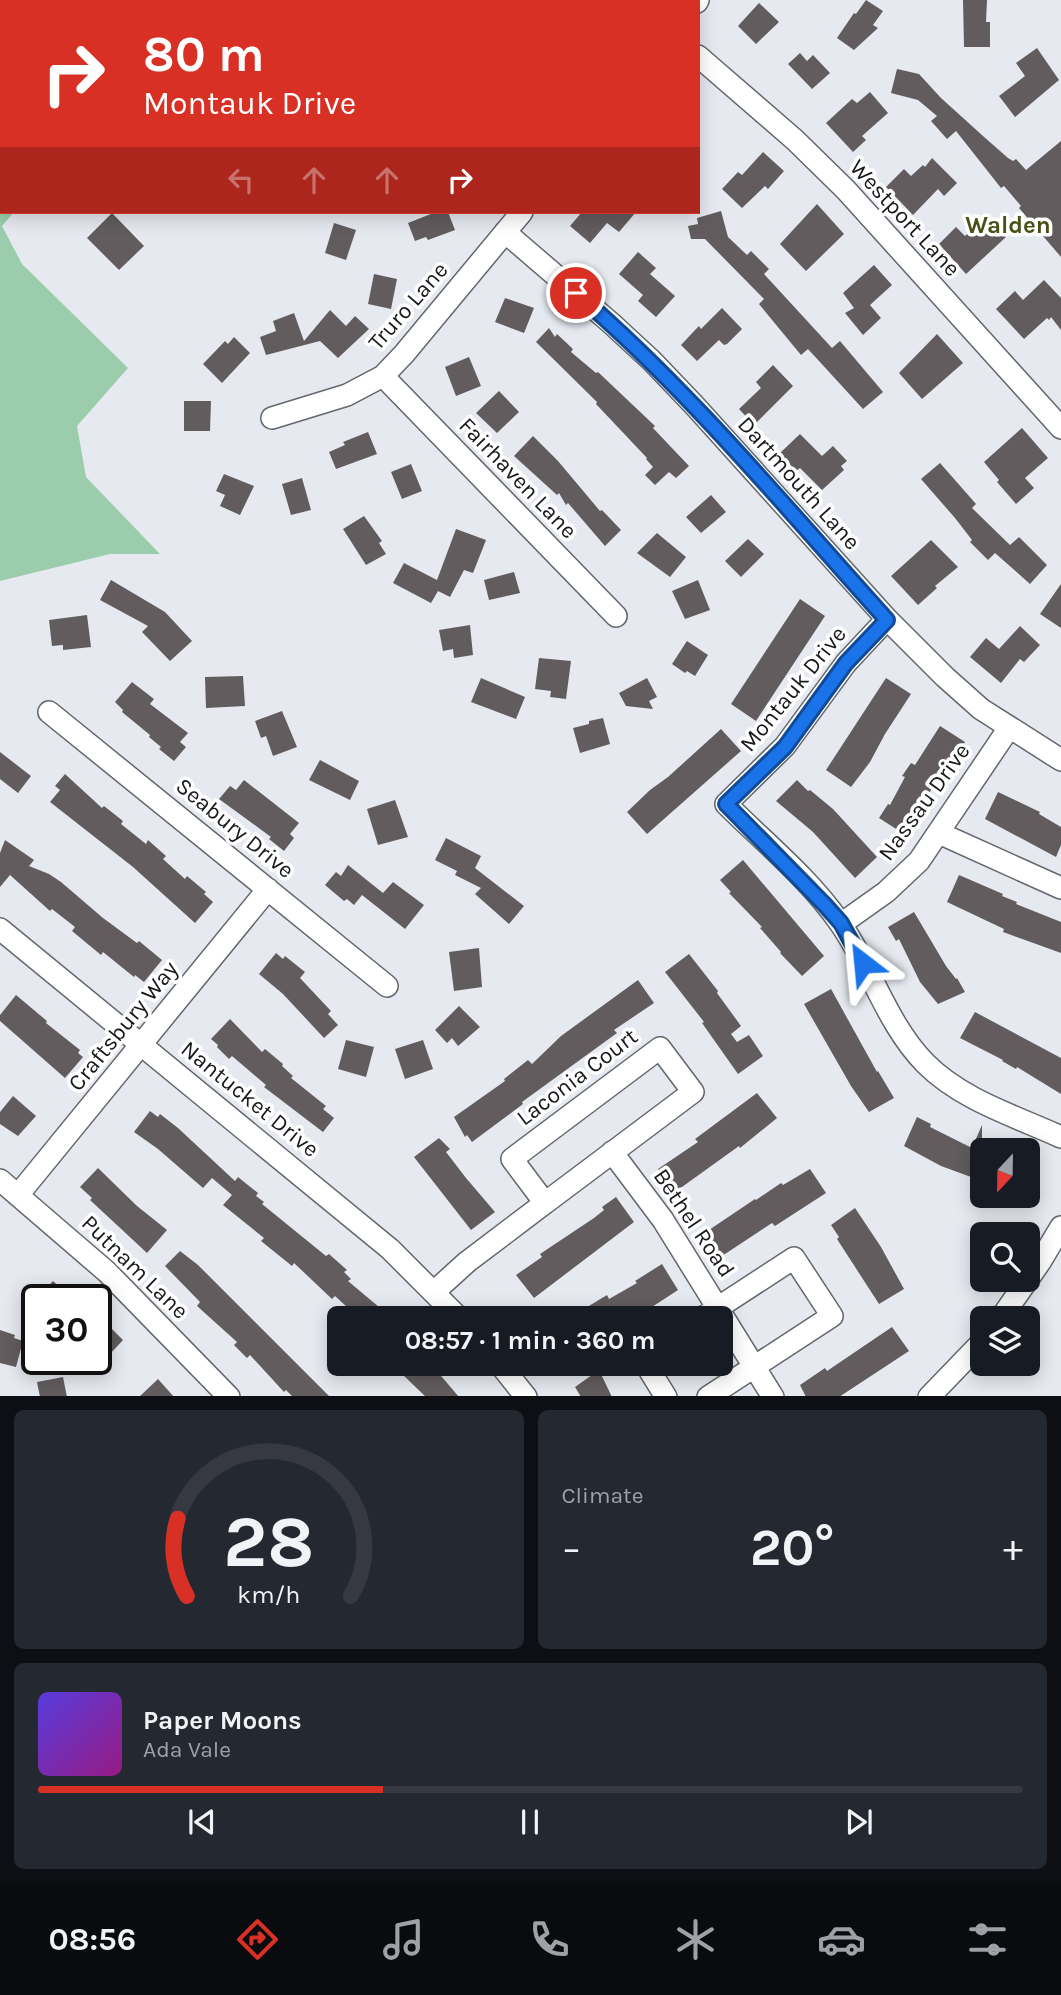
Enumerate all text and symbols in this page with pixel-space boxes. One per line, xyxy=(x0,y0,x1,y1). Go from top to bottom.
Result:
text: 80 m xyxy=(143,26,265,83)
icon: right xyxy=(28,28,119,119)
text: Montauk Drive xyxy=(143,85,356,122)
street label: Westport Lane xyxy=(844,154,966,282)
icon: left xyxy=(222,161,260,199)
icon: ahead xyxy=(295,161,333,199)
icon: ahead xyxy=(368,161,406,199)
icon: right xyxy=(441,161,479,199)
district label: Walden xyxy=(965,211,1051,239)
street label: Truro Lane xyxy=(363,257,453,355)
pin xyxy=(546,263,606,323)
icon: arrive xyxy=(557,274,595,312)
street label: Dartmouth Lane xyxy=(732,411,866,555)
street label: Fairhaven Lane xyxy=(454,412,582,544)
street label: Montauk Drive xyxy=(734,621,852,757)
street label: Nassau Drive xyxy=(872,738,976,866)
street label: Seabury Drive xyxy=(170,772,300,884)
position arrow xyxy=(826,926,900,1000)
street label: Craftsbury Way xyxy=(63,956,184,1096)
street label: Laconia Court xyxy=(511,1023,643,1131)
street label: Nantucket Drive xyxy=(176,1035,324,1163)
north arrow xyxy=(970,1138,1040,1208)
map controls xyxy=(970,1138,1040,1376)
street label: Bethel Road xyxy=(648,1164,740,1282)
street label: Putnam Lane xyxy=(76,1209,194,1325)
button: search xyxy=(970,1222,1040,1292)
speed limit sign: 30 xyxy=(21,1284,112,1375)
button: layers xyxy=(970,1306,1040,1376)
text: 08:57 · 1 min · 360 m xyxy=(405,1325,655,1356)
text: Climate xyxy=(562,1482,644,1509)
text: 28 xyxy=(223,1499,314,1584)
text: 20° xyxy=(750,1517,835,1578)
text: − xyxy=(562,1526,581,1571)
text: + xyxy=(1003,1526,1023,1571)
text: km/h xyxy=(237,1579,300,1608)
text: Paper Moons xyxy=(143,1705,302,1736)
text: Ada Vale xyxy=(143,1736,231,1763)
icon: previous xyxy=(183,1803,221,1841)
icon: pause xyxy=(511,1803,549,1841)
icon: next xyxy=(840,1803,878,1841)
icon: directions xyxy=(233,1915,282,1964)
icon: music xyxy=(379,1915,428,1964)
icon: phone xyxy=(525,1915,574,1964)
icon: climate xyxy=(671,1915,720,1964)
icon: car xyxy=(817,1915,866,1964)
icon: filters xyxy=(963,1915,1012,1964)
text: 08:56 xyxy=(49,1921,136,1958)

